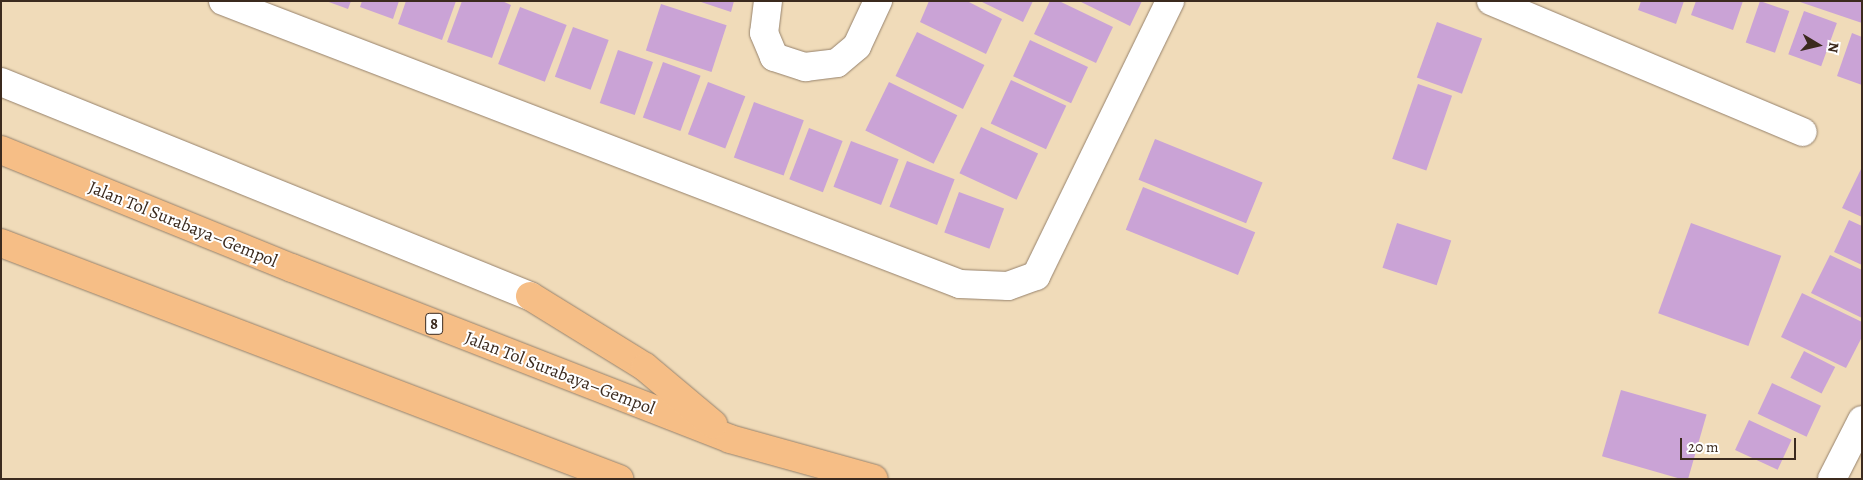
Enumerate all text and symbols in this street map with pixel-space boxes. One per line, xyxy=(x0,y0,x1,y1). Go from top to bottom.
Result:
north arrow xyxy=(1793,20,1843,70)
text: N xyxy=(1823,41,1843,54)
street label: Jalan Tol Surabaya–Gempol xyxy=(85,176,281,272)
road number: 8 xyxy=(424,310,444,338)
street label: Jalan Tol Surabaya–Gempol xyxy=(462,327,658,419)
scale bar xyxy=(1683,428,1799,460)
text: 20 m xyxy=(1688,437,1719,457)

